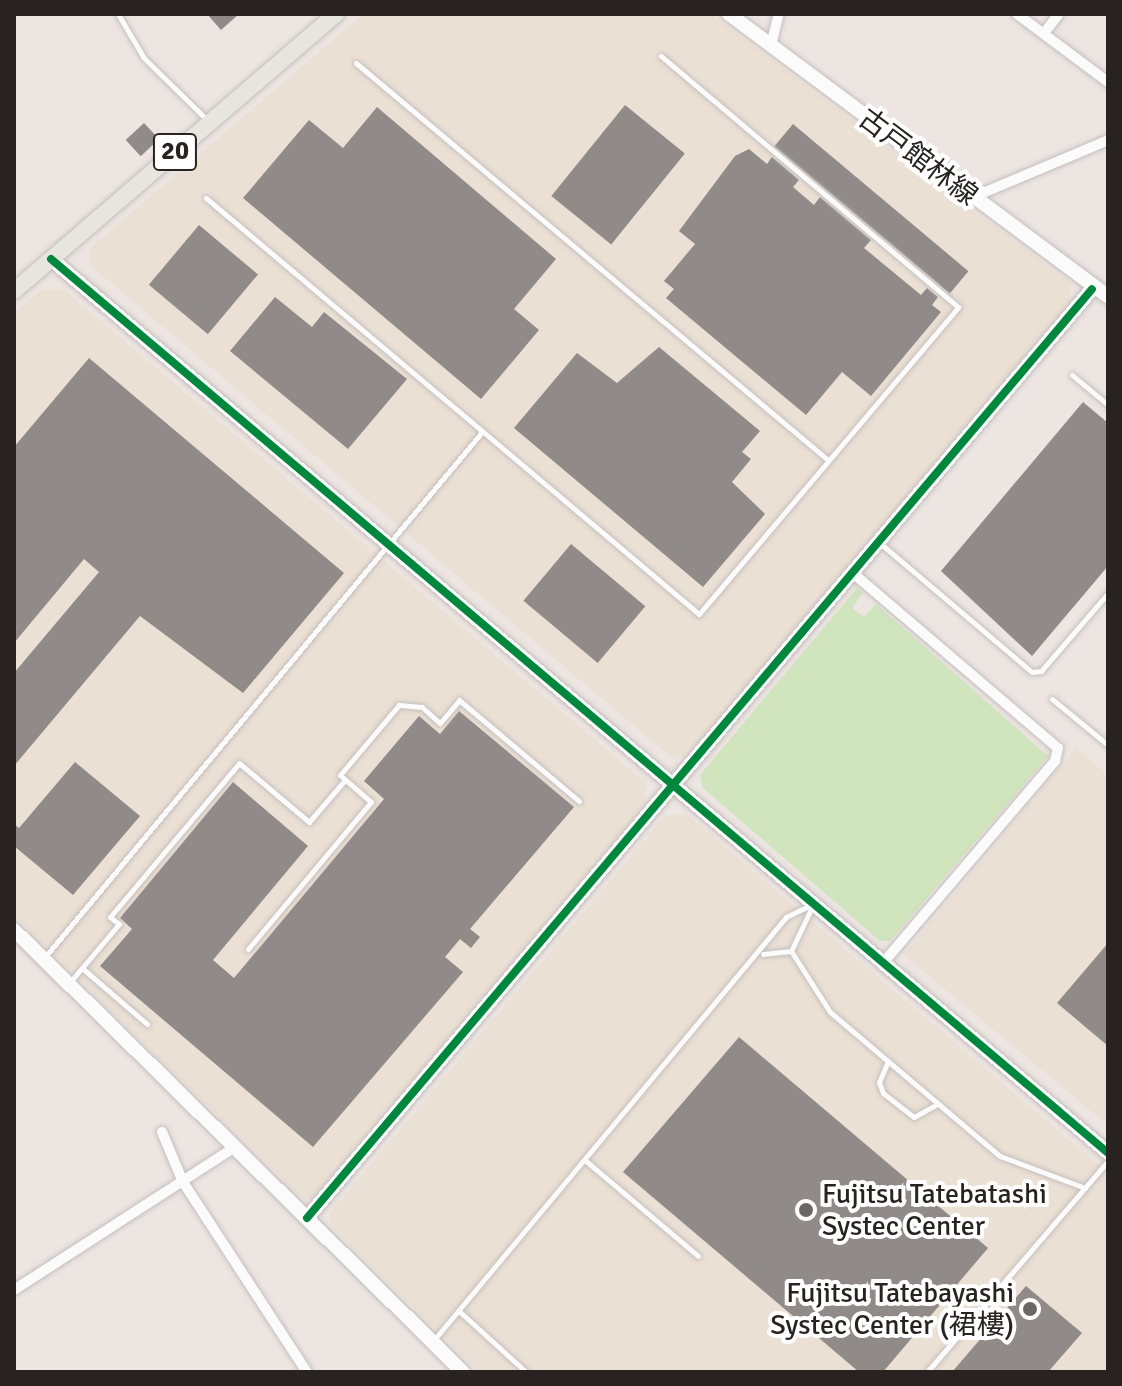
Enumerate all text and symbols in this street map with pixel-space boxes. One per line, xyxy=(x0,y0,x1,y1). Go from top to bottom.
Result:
street label: 古戸館林線 xyxy=(852,101,984,213)
road number: 20 xyxy=(151,130,199,174)
place label: Fujitsu Tatebatashi Systec Center xyxy=(822,1177,1047,1243)
marker: Fujitsu Tatebatashi Systec Center xyxy=(797,1201,815,1219)
place label: Fujitsu Tatebayashi Systec Center (裙樓) xyxy=(770,1276,1014,1342)
marker: Fujitsu Tatebayashi Systec Center (裙樓) xyxy=(1021,1300,1039,1318)

